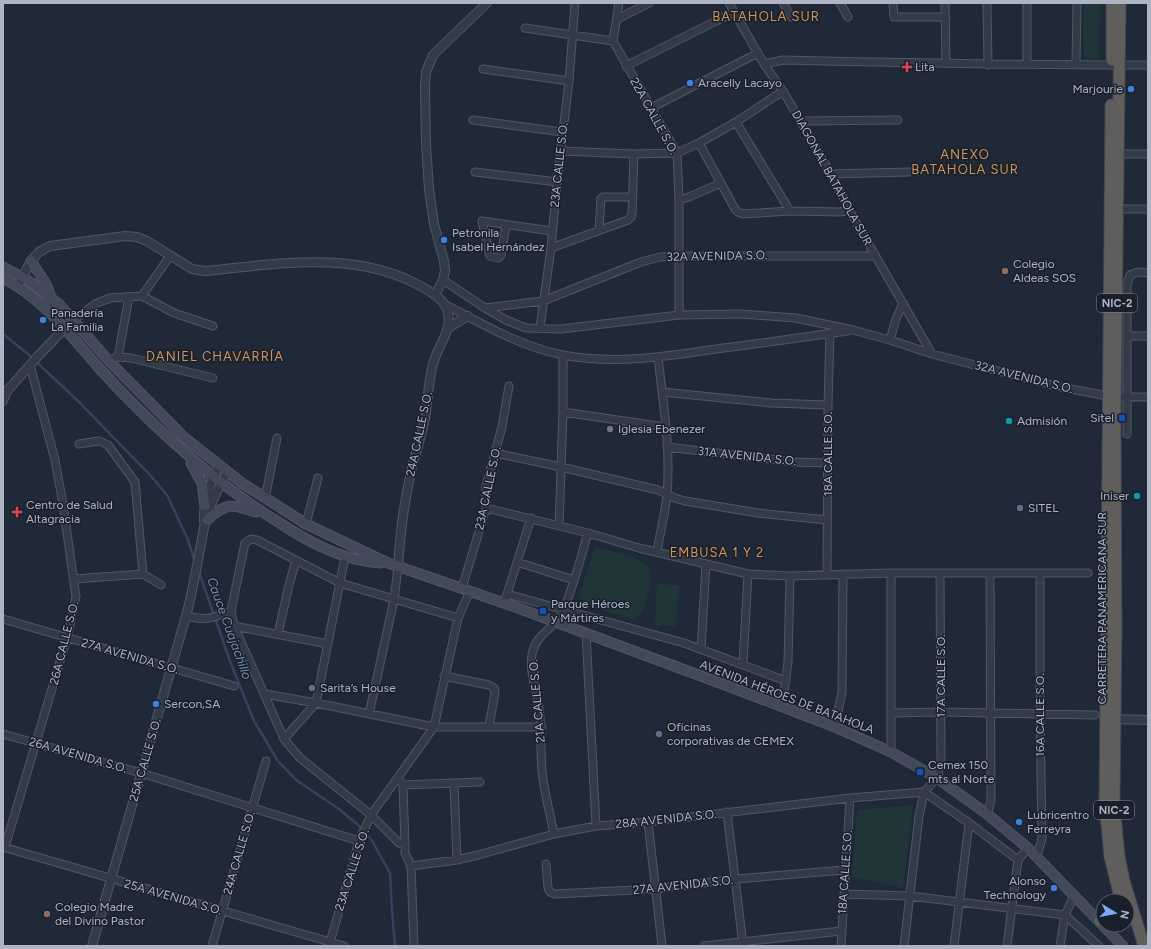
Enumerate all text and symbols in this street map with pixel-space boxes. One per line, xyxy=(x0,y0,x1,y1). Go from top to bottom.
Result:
district label: BATAHOLA SUR xyxy=(712,9,820,24)
place label: Lita xyxy=(915,60,935,74)
marker: Lita xyxy=(902,62,912,72)
street label: 22A CALLE S.O. xyxy=(627,75,681,157)
place label: Aracelly Lacayo xyxy=(698,76,782,90)
marker: Aracelly Lacayo xyxy=(685,78,695,88)
place label: Marjourie xyxy=(1072,82,1123,96)
marker: Marjourie xyxy=(1126,84,1136,94)
street label: DIAGONAL BATAHOLA SUR xyxy=(789,108,875,248)
street label: 23A CALLE S.O. xyxy=(548,122,570,208)
district label: ANEXO BATAHOLA SUR xyxy=(911,147,1019,177)
place label: Petronila Isabel Hernández xyxy=(452,226,545,254)
marker: Petronila Isabel Hernández xyxy=(439,235,449,245)
street label: 32A AVENIDA S.O. xyxy=(666,248,768,264)
place label: Colegio Aldeas SOS xyxy=(1013,257,1076,285)
marker: Colegio Aldeas SOS xyxy=(1000,266,1010,276)
road number: NIC-2 xyxy=(1097,294,1137,312)
place label: Panadería La Familia xyxy=(51,306,103,334)
marker: Panadería La Familia xyxy=(38,315,48,325)
district label: DANIEL CHAVARRÍA xyxy=(146,349,284,364)
street label: 32A AVENIDA S.O. xyxy=(973,358,1075,396)
street label: 24A CALLE S.O. xyxy=(403,390,435,478)
place label: Sitel xyxy=(1090,411,1114,425)
street label: 18A CALLE S.O. xyxy=(821,412,835,496)
marker: Sitel xyxy=(1117,413,1127,423)
place label: Admisión xyxy=(1017,414,1067,428)
marker: Admisión xyxy=(1004,416,1014,426)
place label: Iglesia Ebenezer xyxy=(618,422,705,436)
marker: Iglesia Ebenezer xyxy=(605,424,615,434)
street label: 31A AVENIDA S.O. xyxy=(697,444,797,468)
street label: 23A CALLE S.O. xyxy=(472,445,504,531)
place label: Iniser xyxy=(1100,489,1129,503)
marker: Iniser xyxy=(1132,491,1142,501)
place label: Centro de Salud Altagracia xyxy=(26,498,113,526)
place label: SITEL xyxy=(1028,501,1059,515)
marker: SITEL xyxy=(1015,503,1025,513)
marker: Centro de Salud Altagracia xyxy=(11,506,23,518)
street label: CARRETERA PANAMERICANA SUR xyxy=(1095,512,1109,704)
district label: EMBUSA 1 Y 2 xyxy=(670,545,764,560)
water label: Cauce Cuajachillo xyxy=(204,575,255,682)
place label: Parque Héroes y Mártires xyxy=(551,597,630,625)
street label: 26A CALLE S.O. xyxy=(47,600,81,686)
marker: Parque Héroes y Mártires xyxy=(538,606,548,616)
street label: 17A CALLE S.O. xyxy=(934,634,948,718)
street label: 27A AVENIDA S.O. xyxy=(80,635,180,677)
street label: AVENIDA HÉROES DE BATAHOLA xyxy=(698,657,876,737)
street label: 21A CALLE S.O. xyxy=(526,659,548,743)
street label: 16A CALLE S.O. xyxy=(1033,673,1047,757)
place label: Sarita’s House xyxy=(320,681,396,695)
marker: Sarita’s House xyxy=(307,683,317,693)
place label: Sercon,SA xyxy=(164,697,220,711)
marker: Sercon,SA xyxy=(151,699,161,709)
street label: 25A CALLE S.O. xyxy=(126,717,164,803)
place label: Oficinas corporativas de CEMEX xyxy=(667,720,794,748)
marker: Oficinas corporativas de CEMEX xyxy=(654,729,664,739)
street label: 26A AVENIDA S.O. xyxy=(27,734,129,776)
place label: Cemex 150 mts al Norte xyxy=(928,758,995,786)
marker: Cemex 150 mts al Norte xyxy=(915,767,925,777)
road number: NIC-2 xyxy=(1094,801,1134,819)
street label: 28A AVENIDA S.O. xyxy=(615,807,717,831)
place label: Lubricentro Ferreyra xyxy=(1027,808,1089,836)
street label: 24A CALLE S.O. xyxy=(220,810,258,896)
marker: Lubricentro Ferreyra xyxy=(1014,817,1024,827)
street label: 23A CALLE S.O. xyxy=(332,827,372,913)
street label: 18A CALLE S.O. xyxy=(835,829,855,915)
street label: 27A AVENIDA S.O. xyxy=(632,873,734,897)
place label: Alonso Technology xyxy=(984,874,1047,902)
street label: 25A AVENIDA S.O. xyxy=(122,876,224,918)
marker: Alonso Technology xyxy=(1049,883,1059,893)
north arrow xyxy=(1095,893,1135,933)
place label: Colegio Madre del Divino Pastor xyxy=(55,900,145,928)
marker: Colegio Madre del Divino Pastor xyxy=(42,909,52,919)
text: N xyxy=(1117,909,1131,920)

